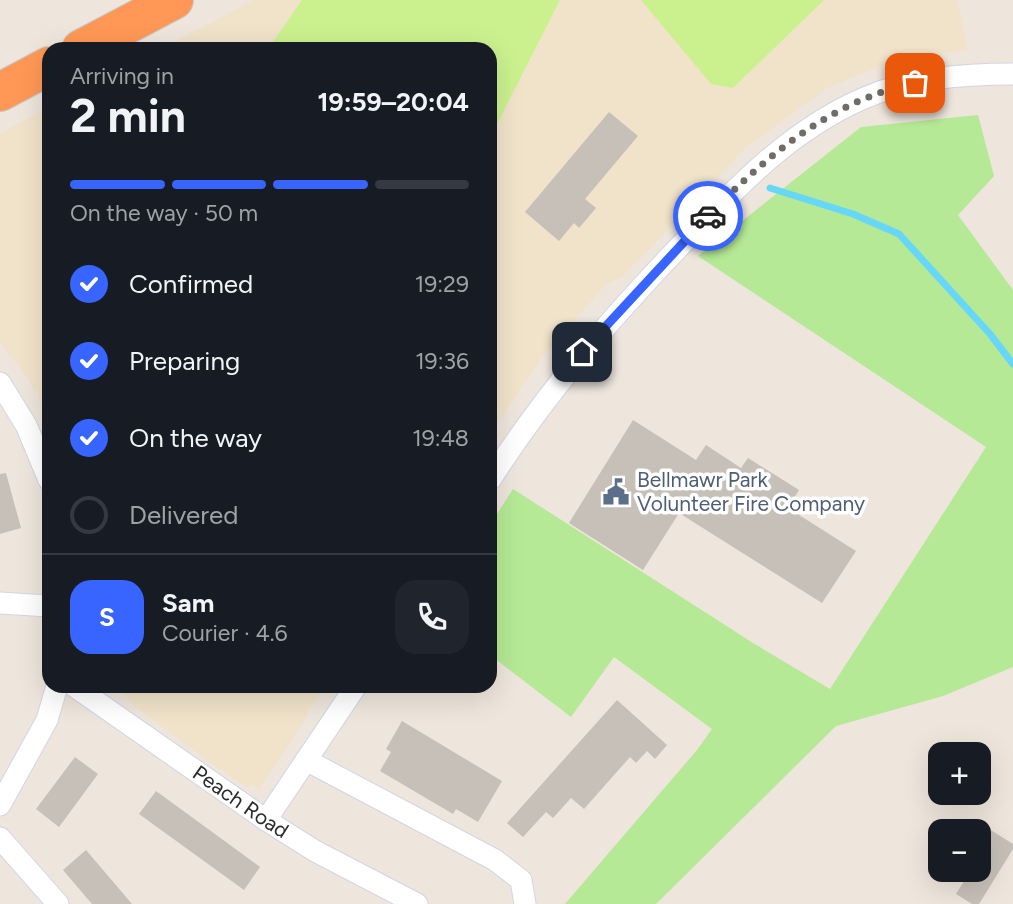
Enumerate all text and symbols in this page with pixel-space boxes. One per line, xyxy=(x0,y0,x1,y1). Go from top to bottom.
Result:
pin xyxy=(885,53,945,113)
text: Arriving in xyxy=(70,62,174,90)
icon: bag xyxy=(896,64,934,102)
text: 19:59–20:04 xyxy=(318,86,469,118)
text: 2 min xyxy=(70,88,186,144)
courier xyxy=(673,181,743,251)
icon: car xyxy=(689,197,727,235)
text: On the way · 50 m xyxy=(70,199,258,227)
icon: check xyxy=(70,265,108,303)
text: Confirmed xyxy=(129,268,253,300)
text: 19:29 xyxy=(415,270,469,298)
pin xyxy=(552,322,612,382)
icon: home xyxy=(563,333,601,371)
icon: check xyxy=(70,342,108,380)
text: Preparing xyxy=(129,345,240,377)
text: 19:36 xyxy=(415,347,469,375)
icon: check xyxy=(70,419,108,457)
text: On the way xyxy=(129,422,262,454)
text: 19:48 xyxy=(412,424,469,452)
place label: Bellmawr Park Volunteer Fire Company xyxy=(637,467,865,516)
public building icon: Bellmawr Park Volunteer Fire Company xyxy=(601,477,631,507)
text: Delivered xyxy=(129,499,238,531)
button: phone xyxy=(395,580,469,654)
text: Sam xyxy=(162,587,214,619)
text: S xyxy=(99,601,115,633)
text: Courier · 4.6 xyxy=(162,619,288,647)
map controls xyxy=(928,742,991,882)
button: + xyxy=(928,742,991,805)
street label: Peach Road xyxy=(188,760,293,843)
button: − xyxy=(928,819,991,882)

